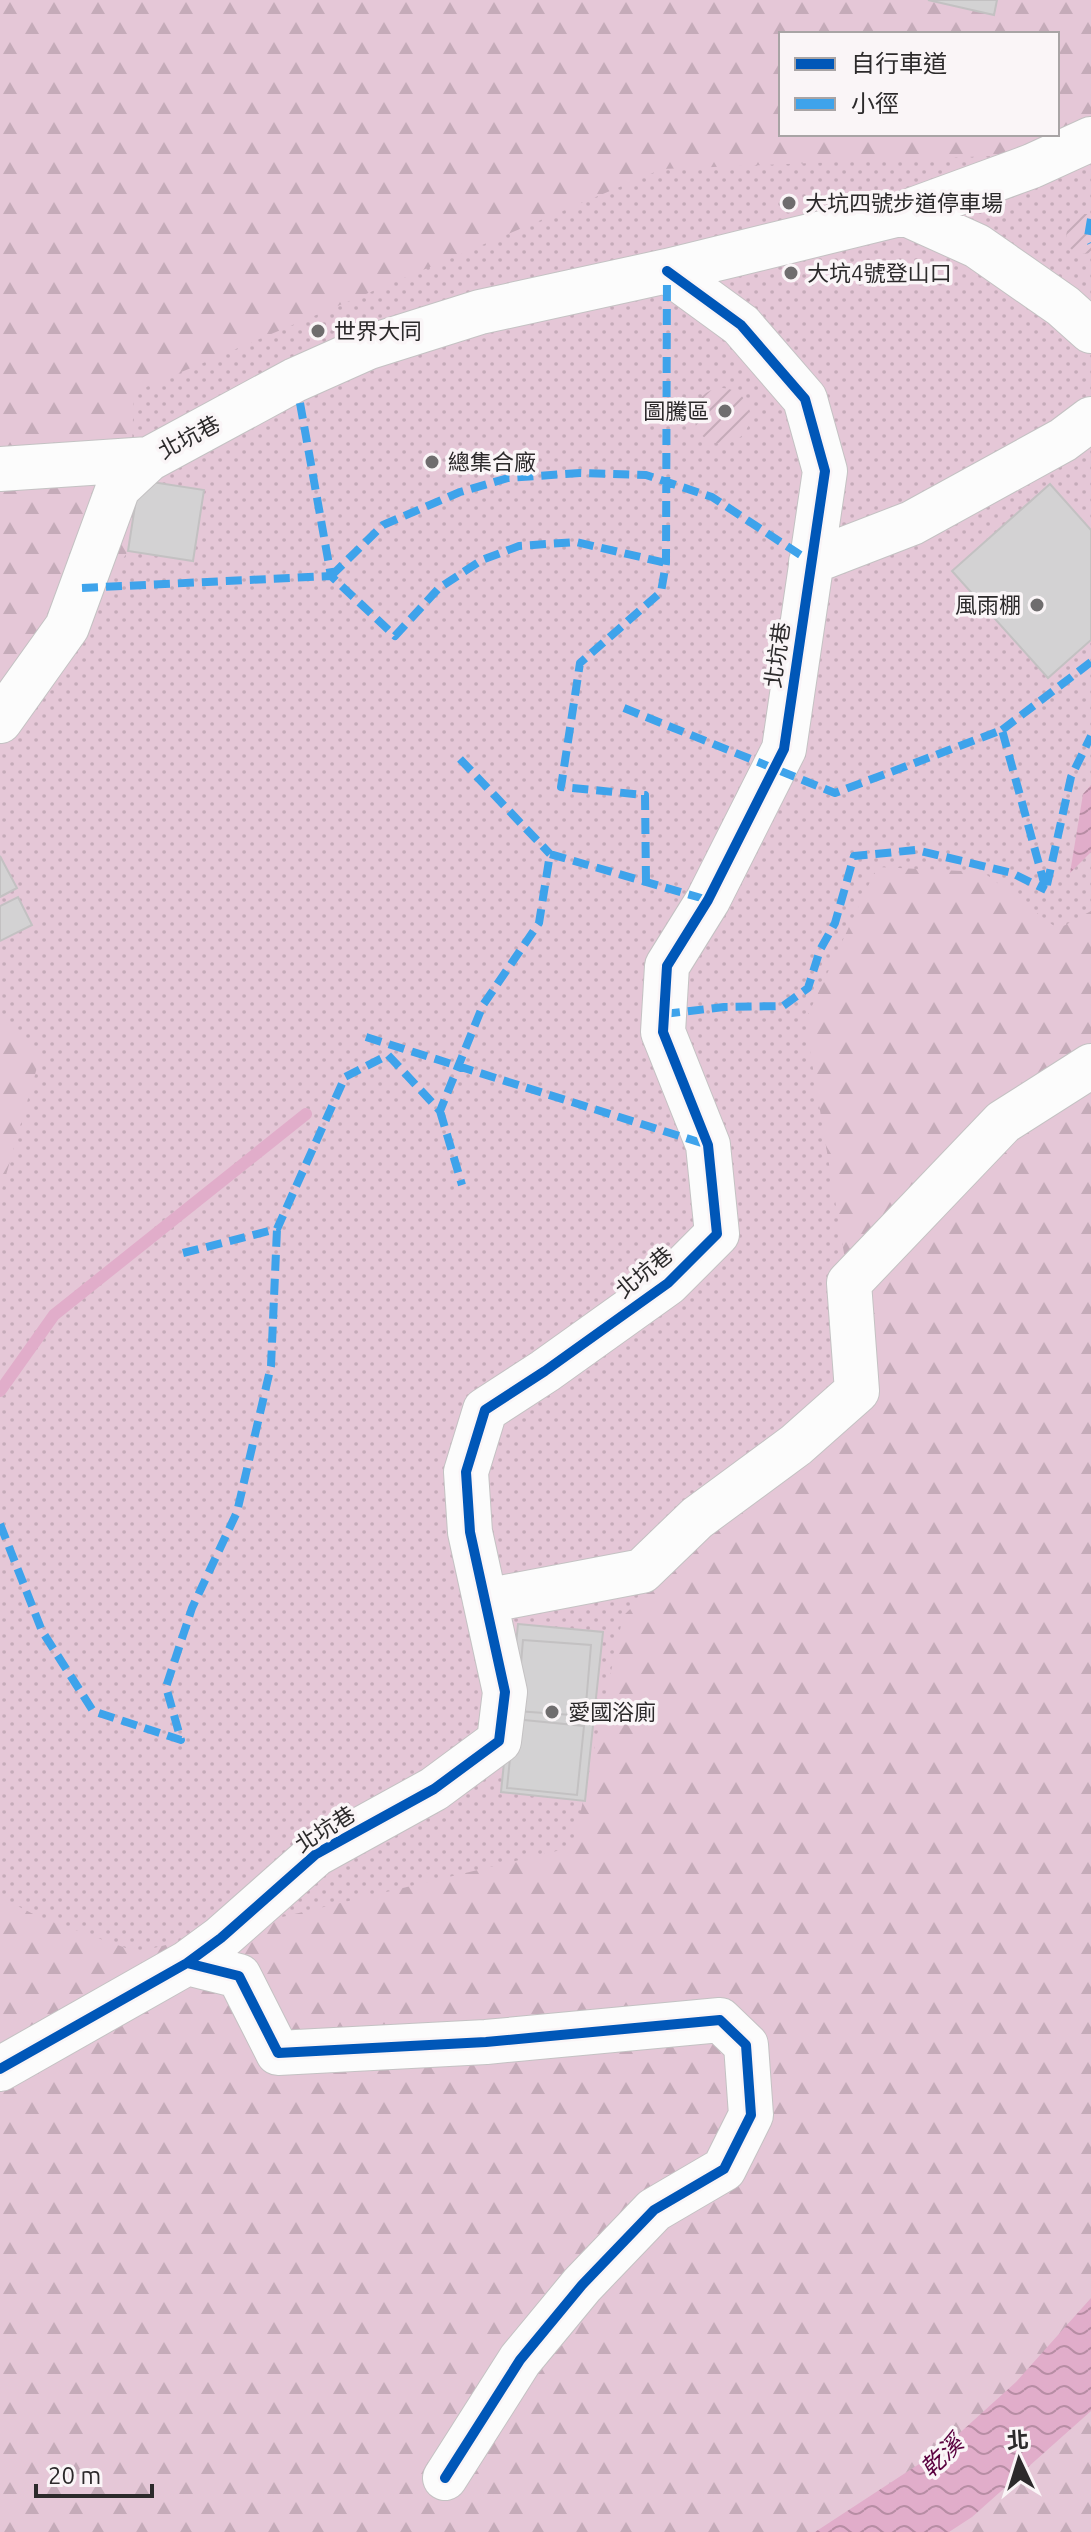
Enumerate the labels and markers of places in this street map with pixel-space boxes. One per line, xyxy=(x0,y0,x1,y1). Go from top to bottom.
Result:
place label: 大坑四號步道停車場 xyxy=(805,190,1003,215)
marker: 大坑四號步道停車場 xyxy=(780,194,798,212)
place label: 大坑4號登山口 xyxy=(807,260,951,285)
marker: 大坑4號登山口 xyxy=(782,264,800,282)
place label: 世界大同 xyxy=(334,318,422,343)
marker: 世界大同 xyxy=(309,322,327,340)
place label: 圖騰區 xyxy=(643,398,709,423)
marker: 圖騰區 xyxy=(716,402,734,420)
place label: 總集合廠 xyxy=(448,449,536,474)
marker: 總集合廠 xyxy=(423,453,441,471)
place label: 風雨棚 xyxy=(955,592,1021,617)
marker: 風雨棚 xyxy=(1028,596,1046,614)
place label: 愛國浴廁 xyxy=(568,1699,656,1724)
marker: 愛國浴廁 xyxy=(543,1703,561,1721)

